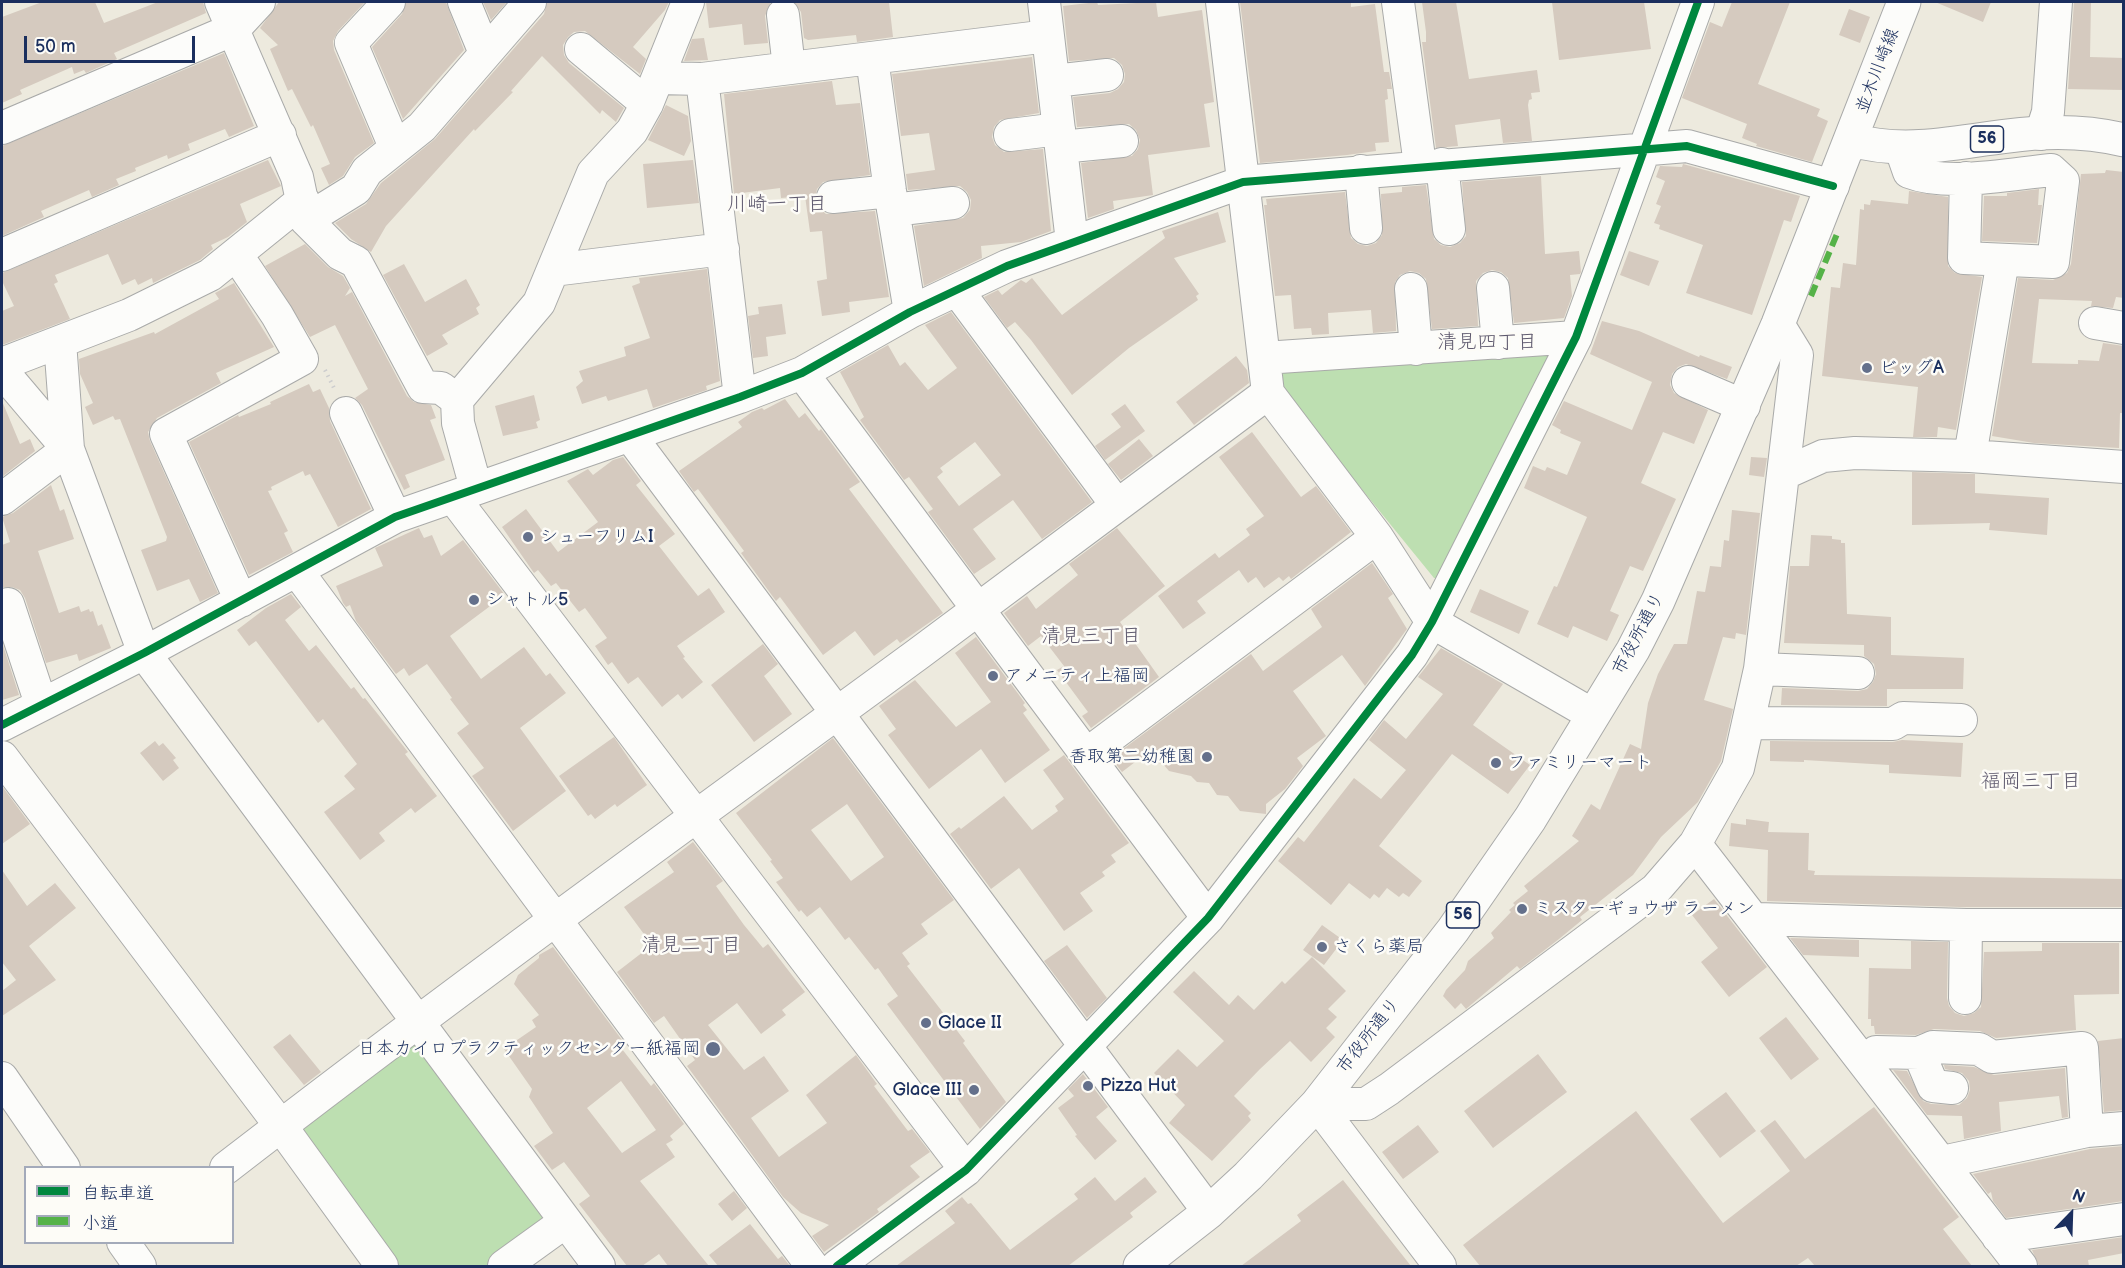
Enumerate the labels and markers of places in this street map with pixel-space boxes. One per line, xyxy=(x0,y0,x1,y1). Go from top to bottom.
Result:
place label: ビッグA xyxy=(1879,357,1944,379)
marker: ビッグA xyxy=(1860,361,1874,375)
place label: シューフリムI xyxy=(540,526,654,548)
marker: シューフリムI xyxy=(521,530,535,544)
place label: シャトル5 xyxy=(486,589,568,611)
marker: シャトル5 xyxy=(467,593,481,607)
place label: アメニティ上福岡 xyxy=(1005,665,1149,687)
marker: アメニティ上福岡 xyxy=(986,669,1000,683)
place label: 香取第二幼稚園 xyxy=(1069,746,1195,768)
marker: 香取第二幼稚園 xyxy=(1200,750,1214,764)
place label: ファミリーマート xyxy=(1508,752,1652,774)
marker: ファミリーマート xyxy=(1489,756,1503,770)
place label: ミスターギョウザ ラーメン xyxy=(1534,898,1755,920)
marker: ミスターギョウザ ラーメン xyxy=(1515,902,1529,916)
place label: さくら薬局 xyxy=(1334,936,1424,958)
marker: さくら薬局 xyxy=(1315,940,1329,954)
place label: Glace II xyxy=(938,1012,1002,1034)
marker: Glace II xyxy=(919,1016,933,1030)
place label: 日本カイロプラクティックセンター紙福岡 xyxy=(358,1038,700,1060)
marker: 日本カイロプラクティックセンター紙福岡 xyxy=(704,1040,722,1058)
place label: Pizza Hut xyxy=(1100,1075,1176,1097)
place label: Glace III xyxy=(893,1079,962,1101)
marker: Pizza Hut xyxy=(1081,1079,1095,1093)
marker: Glace III xyxy=(967,1083,981,1097)

